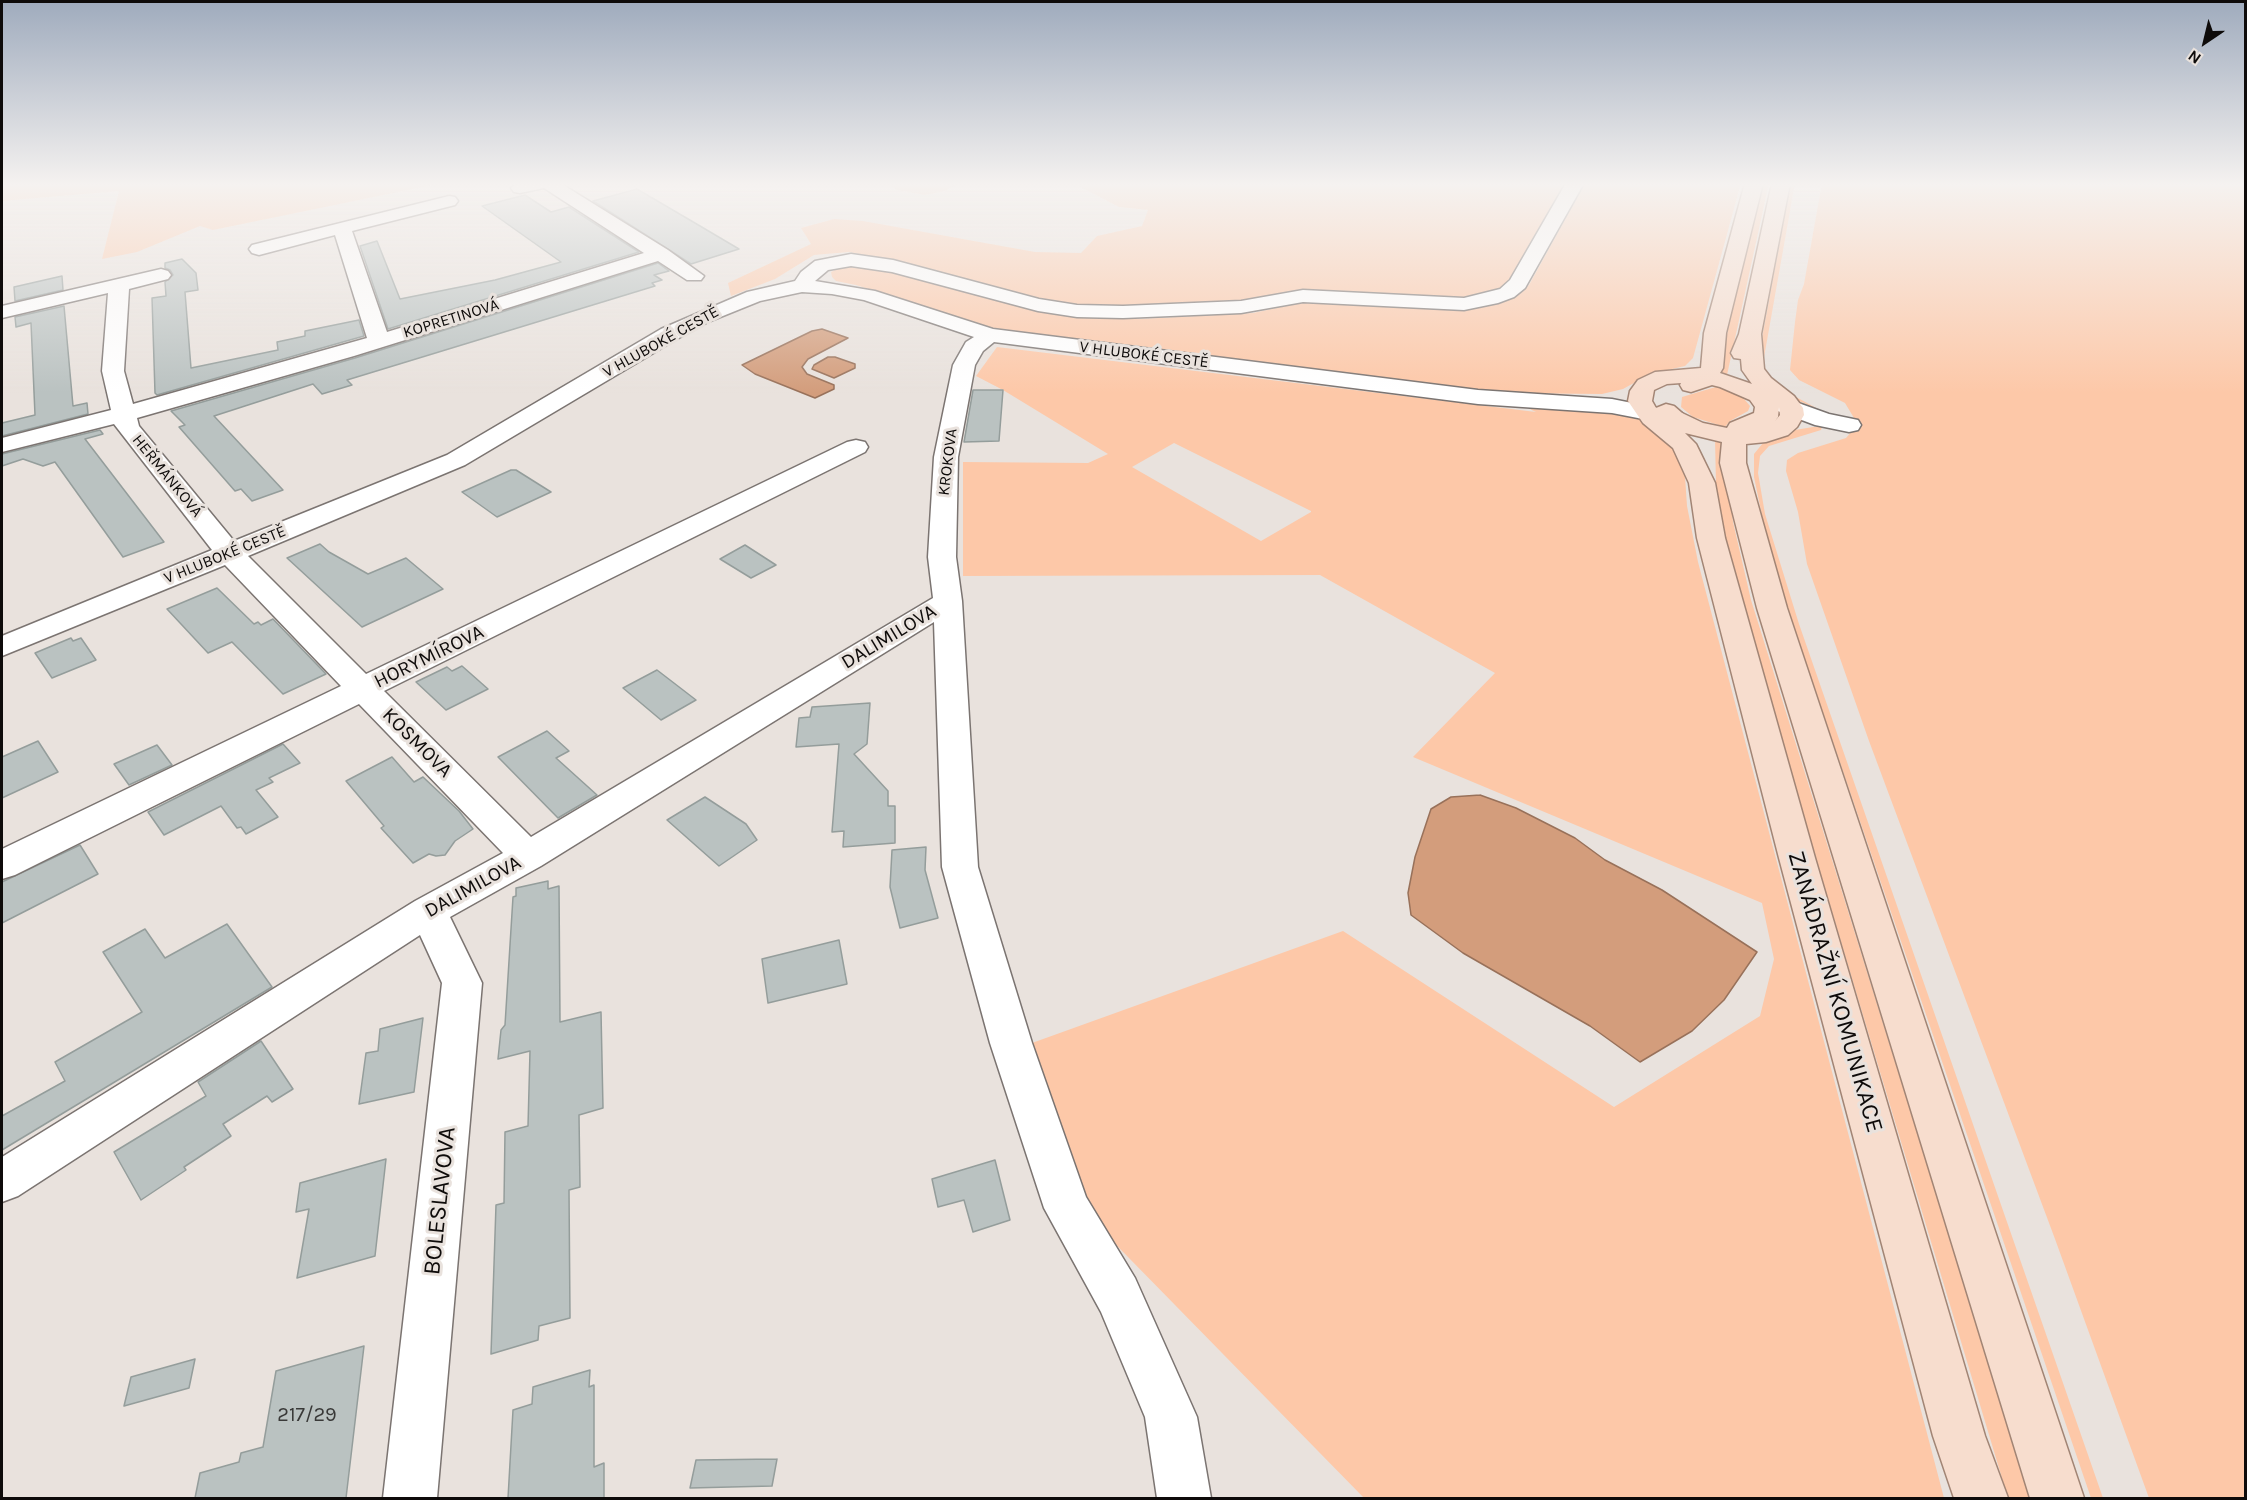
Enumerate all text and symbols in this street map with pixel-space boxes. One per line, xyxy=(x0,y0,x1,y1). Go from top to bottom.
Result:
north arrow xyxy=(2175,12,2235,72)
text: N xyxy=(2184,46,2205,68)
street label: KOPRETINOVÁ xyxy=(401,295,501,343)
street label: V HLUBOKÉ CESTĚ xyxy=(600,302,722,382)
street label: V HLUBOKÉ CESTĚ xyxy=(1078,338,1210,372)
street label: KROKOVA xyxy=(934,427,962,497)
street label: HEŘMÁNKOVÁ xyxy=(128,431,206,521)
street label: V HLUBOKÉ CESTĚ xyxy=(161,522,289,588)
street label: DALIMILOVA xyxy=(837,599,941,675)
street label: HORYMÍROVA xyxy=(370,620,488,694)
street label: KOSMOVA xyxy=(377,703,457,783)
street label: ZANÁDRAŽNÍ KOMUNIKACE xyxy=(1781,848,1889,1136)
street label: DALIMILOVA xyxy=(421,851,525,923)
street label: BOLESLAVOVA xyxy=(418,1125,462,1277)
house number: 217/29 xyxy=(277,1403,337,1427)

